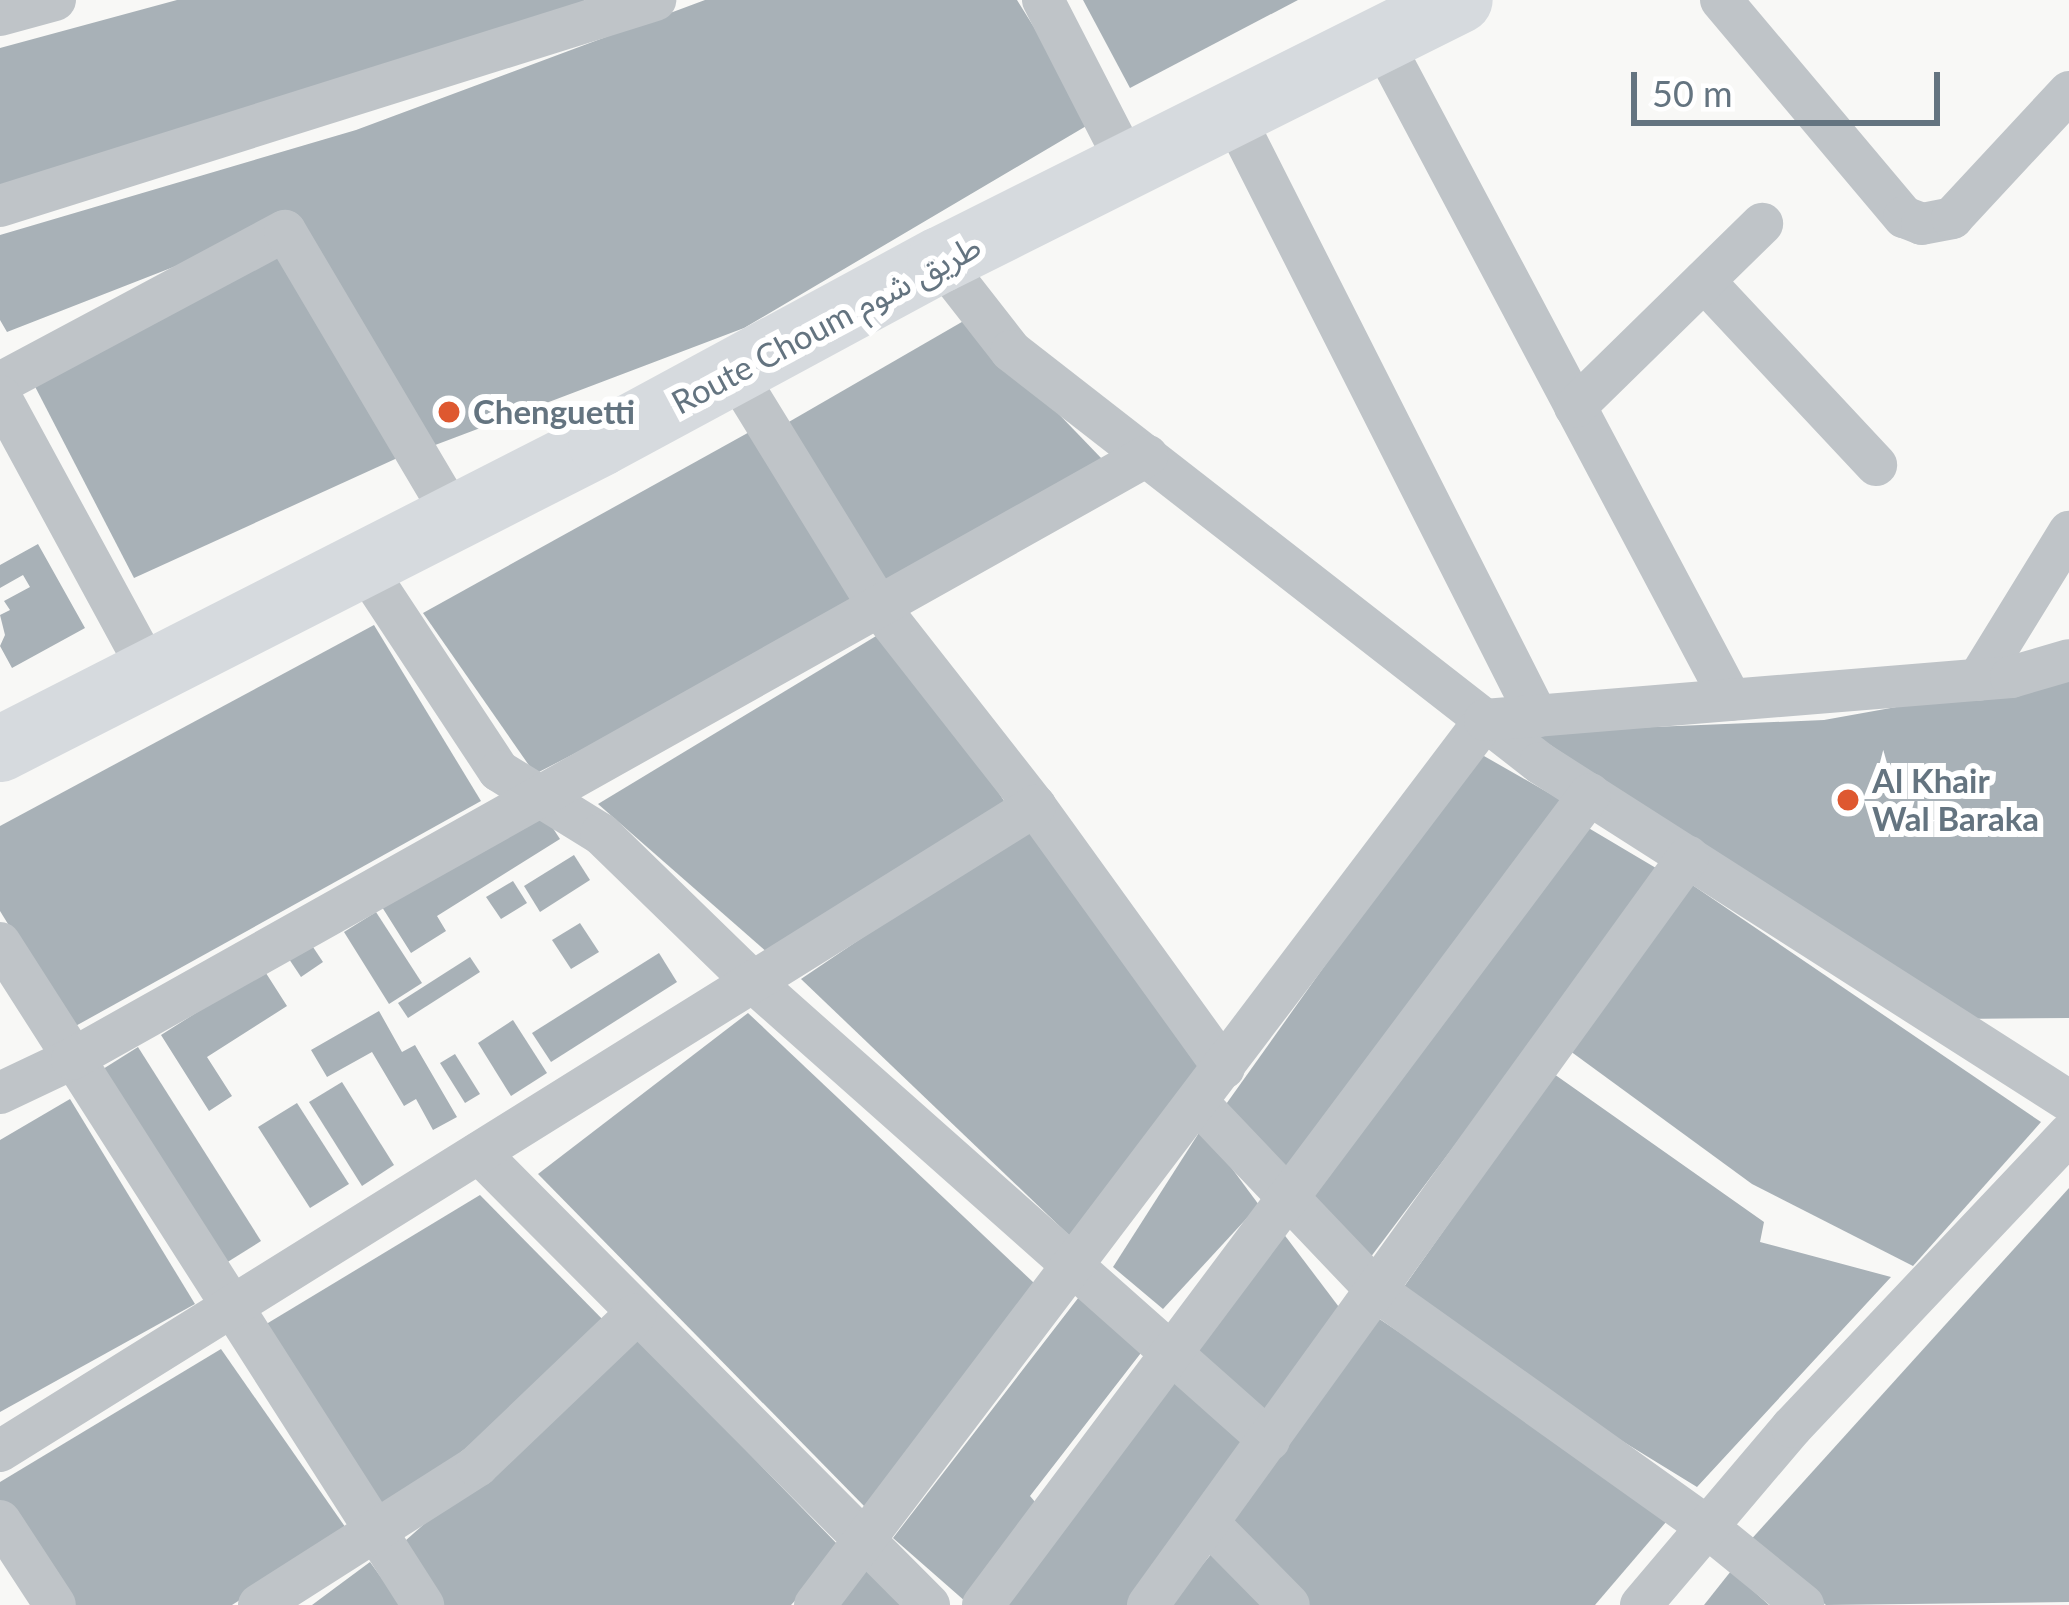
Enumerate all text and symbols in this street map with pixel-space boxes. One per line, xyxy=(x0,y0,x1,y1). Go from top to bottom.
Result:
scale bar xyxy=(1637,48,1946,122)
text: 50 m xyxy=(1652,71,1733,115)
street label: Route Choum طريق شوم xyxy=(665,226,987,422)
place label: Chenguetti xyxy=(473,392,635,432)
marker: Chenguetti xyxy=(436,399,462,425)
place label: Al Khair Wal Baraka xyxy=(1872,761,2039,839)
marker: Al Khair Wal Baraka xyxy=(1835,787,1861,813)

